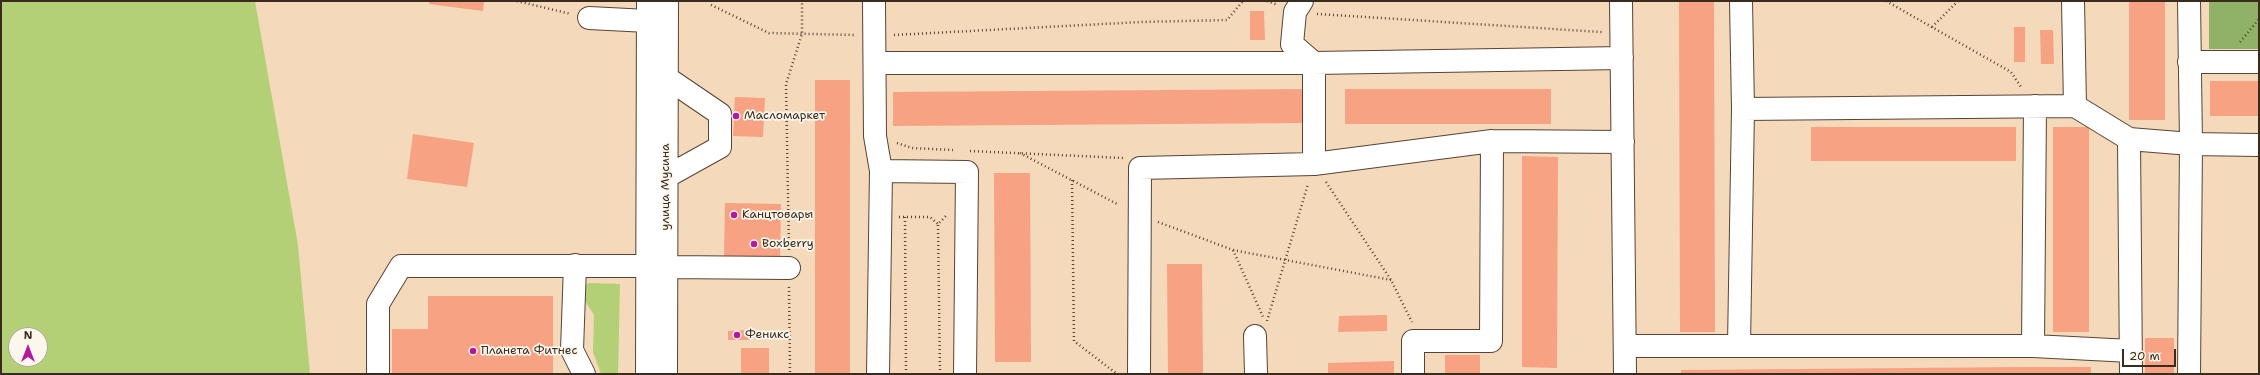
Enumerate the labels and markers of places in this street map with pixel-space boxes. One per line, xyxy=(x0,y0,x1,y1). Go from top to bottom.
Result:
place label: Масломаркет xyxy=(744,109,825,123)
marker: Масломаркет xyxy=(731,111,741,121)
place label: Канцтовары xyxy=(742,208,813,222)
marker: Канцтовары xyxy=(729,210,739,220)
place label: Boxberry xyxy=(762,237,814,251)
marker: Boxberry xyxy=(749,239,759,249)
place label: Феникс xyxy=(745,328,789,342)
marker: Феникс xyxy=(732,330,742,340)
place label: Планета Фитнес xyxy=(481,344,577,358)
marker: Планета Фитнес xyxy=(468,346,478,356)

